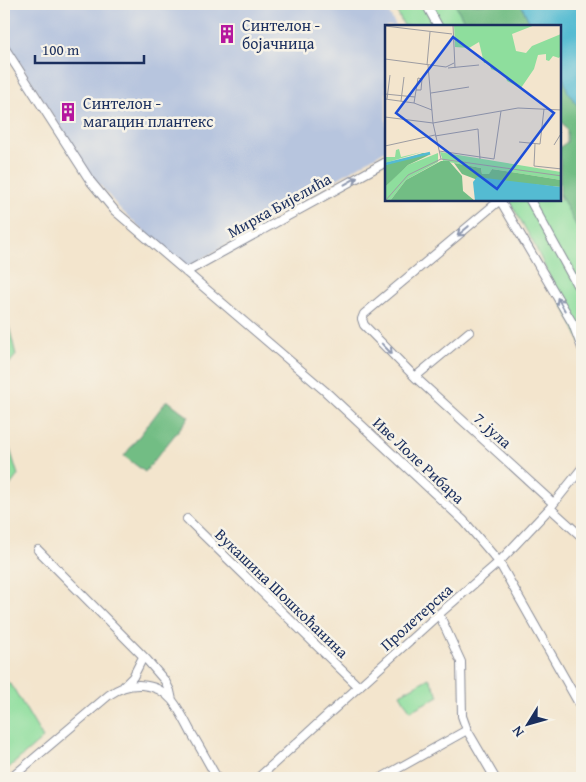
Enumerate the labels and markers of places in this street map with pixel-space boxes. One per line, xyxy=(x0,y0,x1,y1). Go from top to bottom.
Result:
place label: Синтелон - бојачница xyxy=(242,13,321,55)
building icon: Синтелон - бојачница xyxy=(216,23,238,45)
place label: Синтелон - магацин плантекс xyxy=(83,91,213,133)
building icon: Синтелон - магацин плантекс xyxy=(57,101,79,123)

